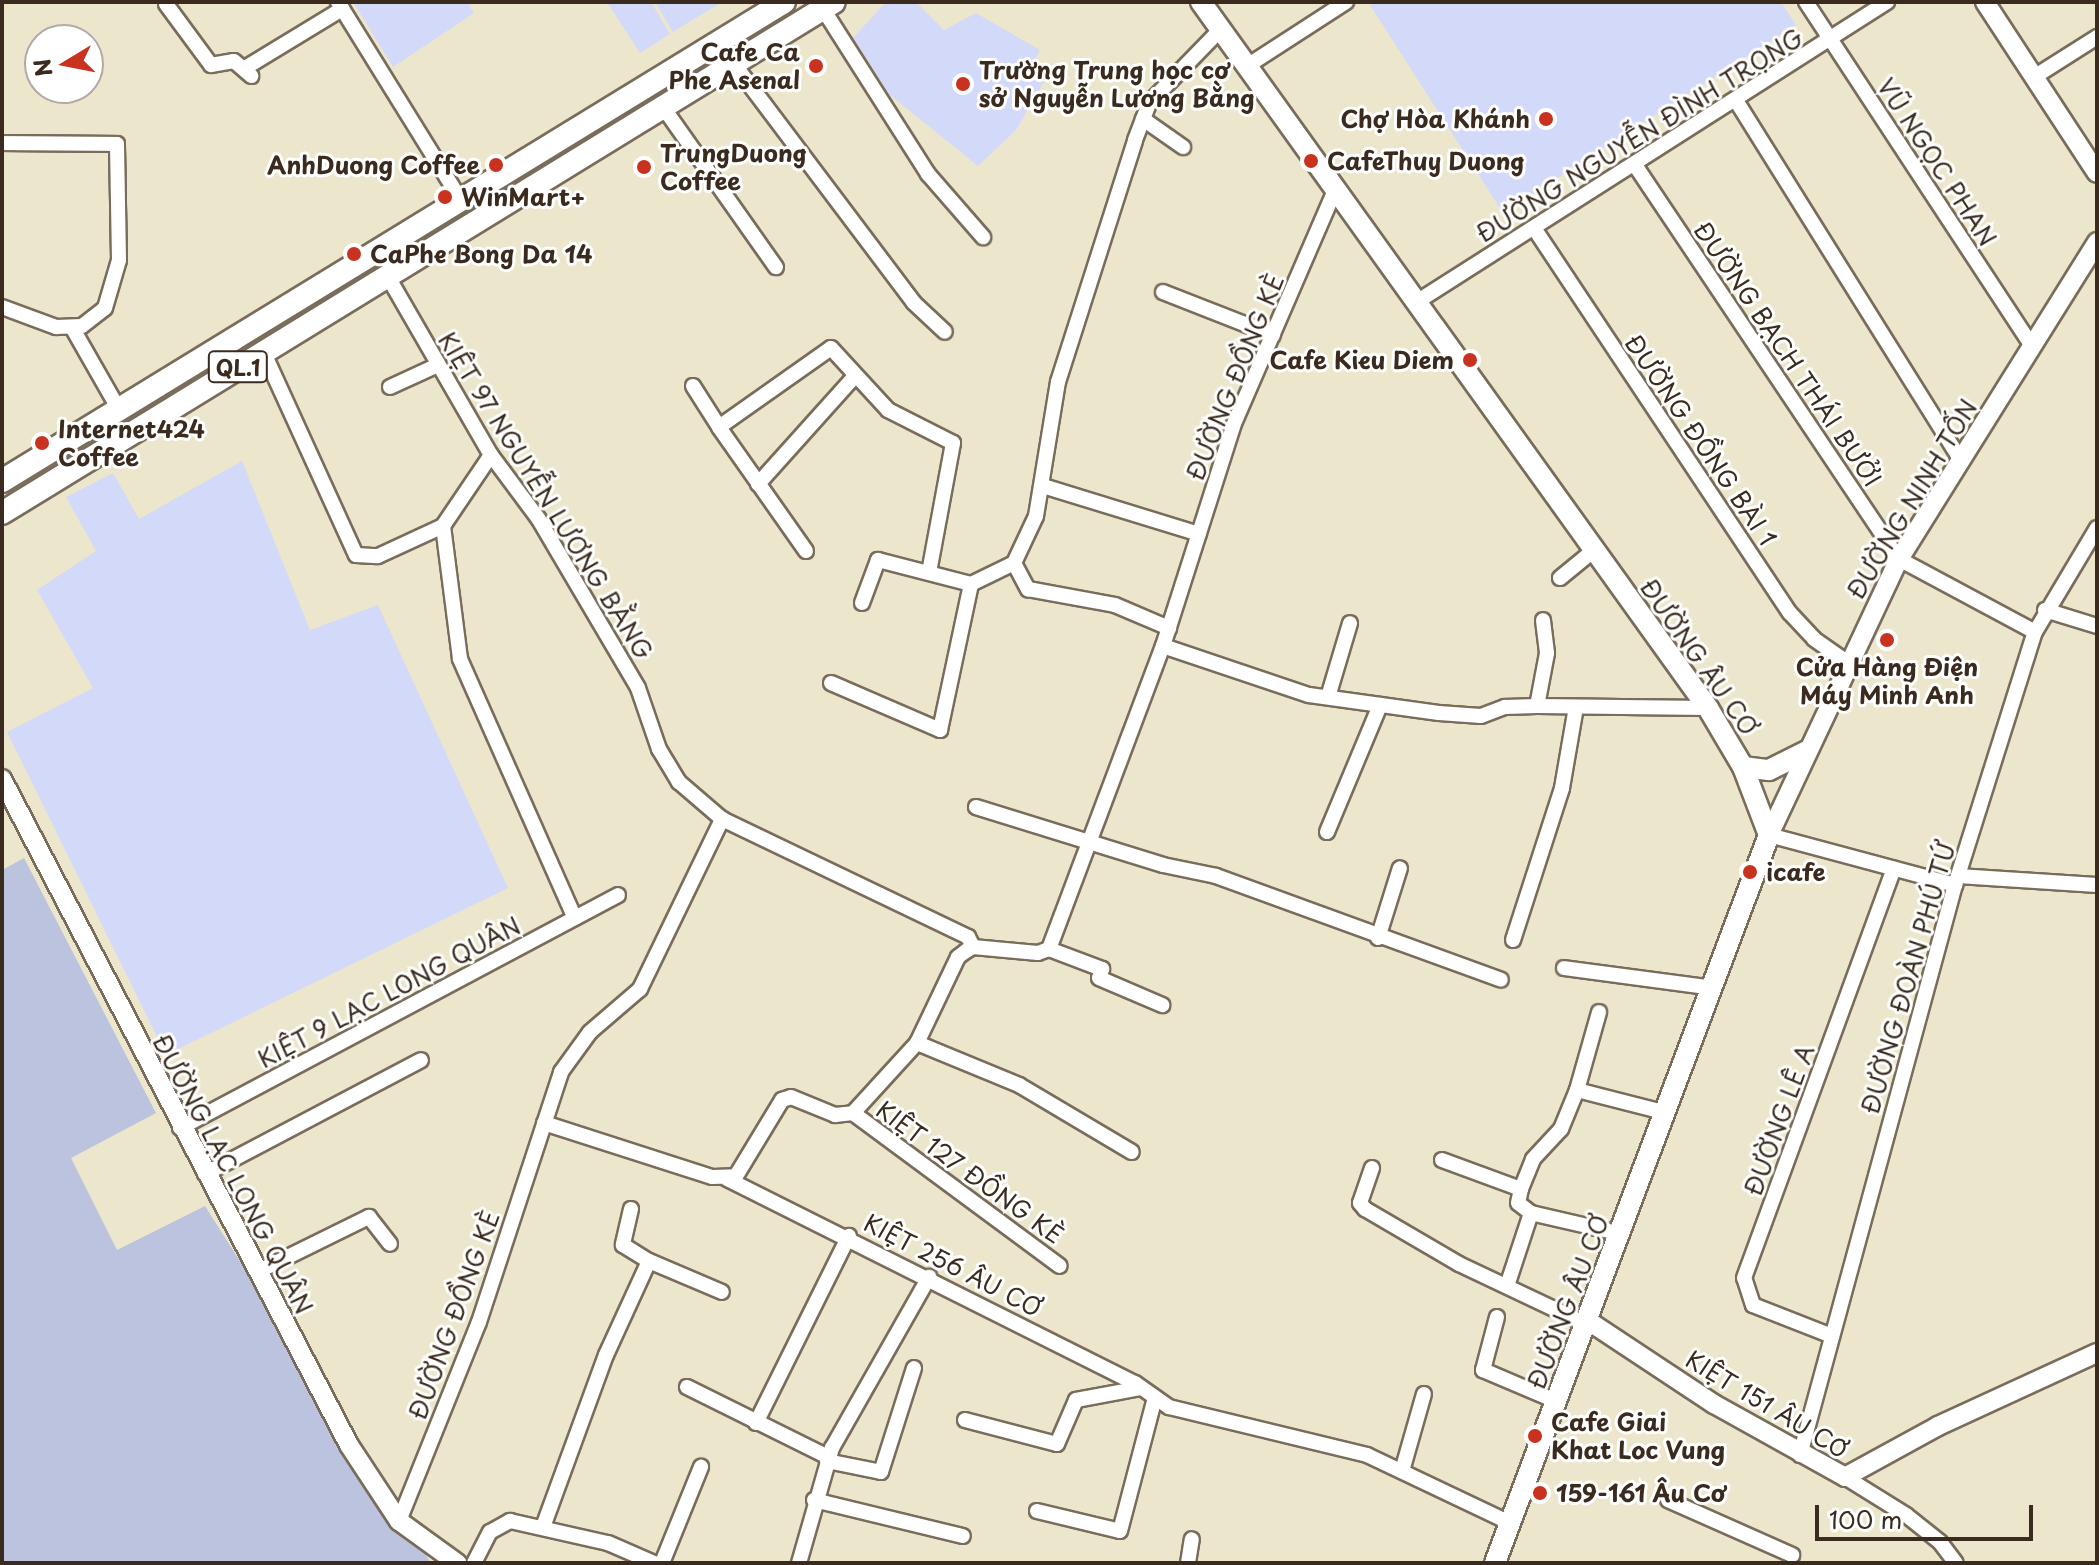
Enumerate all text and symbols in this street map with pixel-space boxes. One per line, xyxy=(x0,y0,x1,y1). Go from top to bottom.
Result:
street label: ĐƯỜNG NGUYỄN ĐÌNH TRỌNG xyxy=(1470,21,1810,249)
north arrow xyxy=(24,24,104,104)
place label: Cafe Ca Phe Asenal xyxy=(668,38,800,94)
text: N xyxy=(24,56,60,79)
place label: Trường Trung học cơ sở Nguyễn Lương Bằng xyxy=(979,56,1256,112)
marker: Cafe Ca Phe Asenal xyxy=(807,57,825,75)
street label: VŨ NGỌC PHAN xyxy=(1871,71,2003,253)
marker: Trường Trung học cơ sở Nguyễn Lương Bằng xyxy=(954,75,972,93)
place label: Chợ Hòa Khánh xyxy=(1339,105,1530,133)
marker: Chợ Hòa Khánh xyxy=(1537,110,1555,128)
place label: TrungDuong Coffee xyxy=(660,139,807,195)
place label: CafeThuy Duong xyxy=(1327,147,1525,175)
place label: AnhDuong Coffee xyxy=(266,151,480,179)
marker: CafeThuy Duong xyxy=(1302,152,1320,170)
marker: AnhDuong Coffee xyxy=(487,156,505,174)
marker: TrungDuong Coffee xyxy=(635,158,653,176)
place label: WinMart+ xyxy=(461,183,586,211)
marker: WinMart+ xyxy=(436,188,454,206)
street label: ĐƯỜNG BẠCH THÁI BƯỞI xyxy=(1687,215,1889,493)
place label: CaPhe Bong Da 14 xyxy=(370,240,595,268)
marker: CaPhe Bong Da 14 xyxy=(345,245,363,263)
street label: ĐƯỜNG ĐỒNG KÈ xyxy=(1180,268,1290,486)
street label: KIỆT 97 NGUYỄN LƯƠNG BẰNG xyxy=(431,324,661,668)
street label: ĐƯỜNG ĐỒNG BÀI 1 xyxy=(1618,327,1784,553)
place label: Cafe Kieu Diem xyxy=(1268,346,1454,374)
road number: QL.1 xyxy=(206,349,270,385)
marker: Cafe Kieu Diem xyxy=(1461,351,1479,369)
street label: ĐƯỜNG NINH TỐN xyxy=(1840,393,1984,605)
place label: Internet424 Coffee xyxy=(58,415,205,471)
marker: Internet424 Coffee xyxy=(33,434,51,452)
street label: ĐƯỜNG ÂU CƠ xyxy=(1634,572,1764,742)
marker: Cửa Hàng Điện Máy Minh Anh xyxy=(1878,631,1896,649)
place label: Cửa Hàng Điện Máy Minh Anh xyxy=(1794,653,1980,709)
street label: ĐƯỜNG ĐOÀN PHÚ TỨ xyxy=(1855,838,1961,1118)
place label: icafe xyxy=(1766,858,1826,886)
marker: icafe xyxy=(1741,863,1759,881)
street label: KIỆT 9 LẠC LONG QUÂN xyxy=(252,910,526,1074)
street label: ĐƯỜNG LẠC LONG QUÂN xyxy=(146,1027,320,1321)
street label: ĐƯỜNG LÊ A xyxy=(1738,1039,1820,1201)
street label: KIỆT 127 ĐỒNG KÈ xyxy=(869,1093,1071,1251)
street label: ĐƯỜNG ĐỒNG KÈ xyxy=(402,1205,506,1425)
street label: KIỆT 256 ÂU CƠ xyxy=(858,1207,1048,1323)
street label: ĐƯỜNG ÂU CƠ xyxy=(1521,1209,1615,1395)
street label: KIỆT 151 ÂU CƠ xyxy=(1680,1344,1854,1464)
place label: Cafe Giai Khat Loc Vung xyxy=(1551,1408,1727,1464)
marker: Cafe Giai Khat Loc Vung xyxy=(1526,1427,1544,1445)
place label: 159-161 Âu Cơ xyxy=(1556,1479,1728,1507)
marker: 159-161 Âu Cơ xyxy=(1531,1484,1549,1502)
scale bar xyxy=(1819,1489,2037,1539)
text: 100 m xyxy=(1829,1501,1902,1537)

